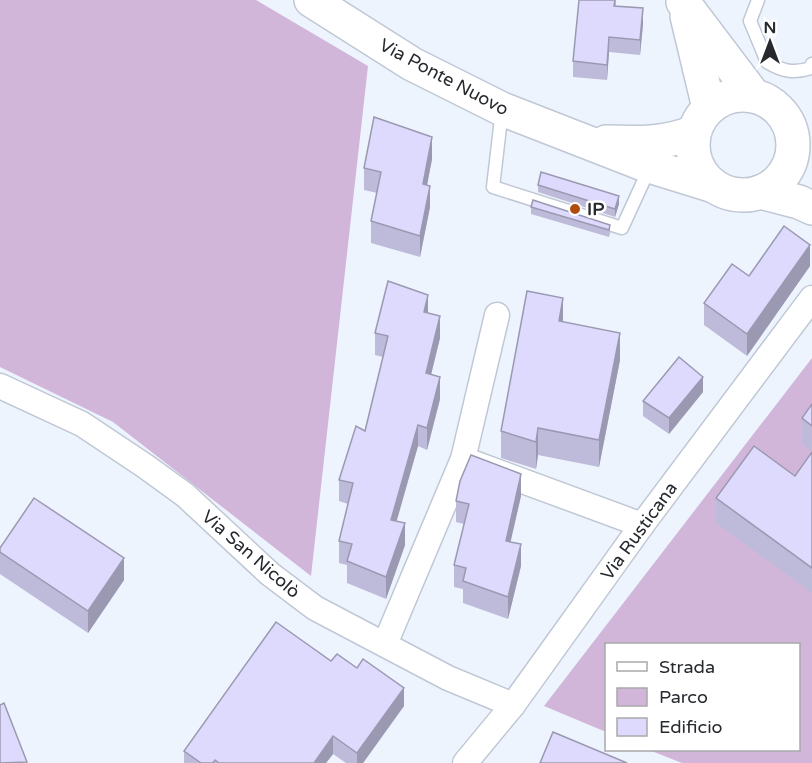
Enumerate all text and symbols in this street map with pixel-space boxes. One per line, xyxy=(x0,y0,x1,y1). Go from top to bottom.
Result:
north arrow xyxy=(740,12,800,72)
text: N xyxy=(764,18,776,38)
street label: Via Ponte Nuovo xyxy=(376,34,512,120)
place label: IP xyxy=(587,198,604,220)
marker: IP xyxy=(568,202,582,216)
street label: Via Rusticana xyxy=(596,478,682,584)
street label: Via San Nicolò xyxy=(197,505,305,603)
legend xyxy=(605,643,800,751)
text: Strada xyxy=(659,656,715,678)
text: Parco xyxy=(659,686,708,708)
text: Edificio xyxy=(659,716,723,738)

